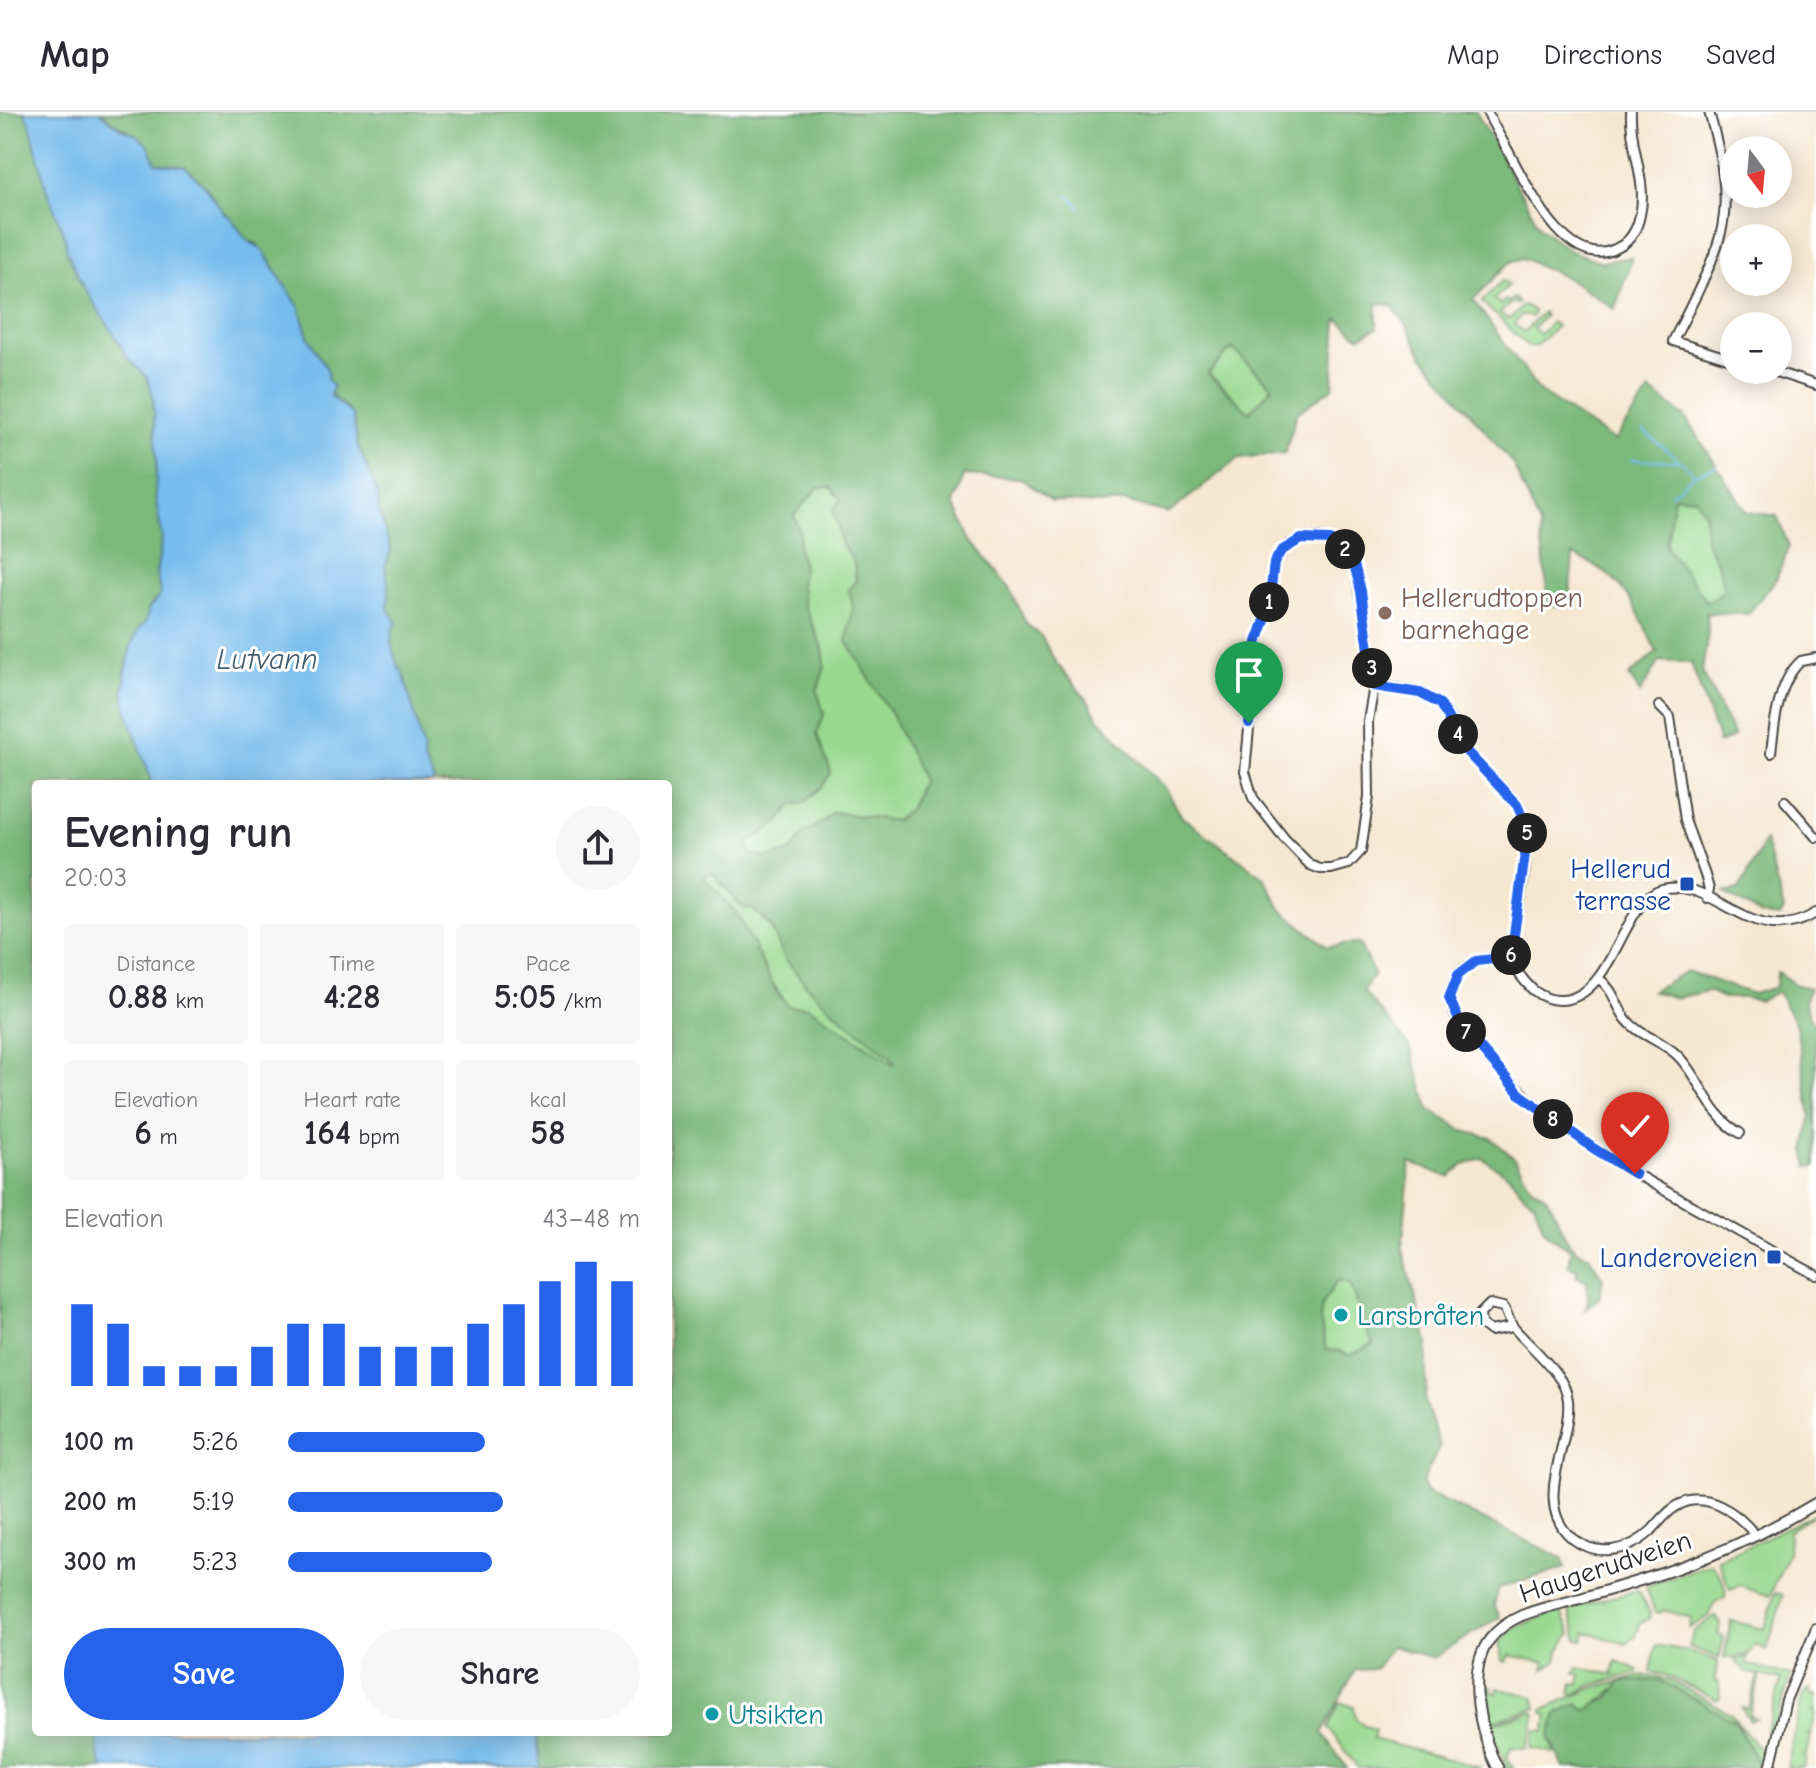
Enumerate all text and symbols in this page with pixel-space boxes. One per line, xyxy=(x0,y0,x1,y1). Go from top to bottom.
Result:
text: Map xyxy=(40,33,110,77)
text: Map xyxy=(1447,39,1500,71)
text: Directions xyxy=(1544,39,1662,71)
text: Saved xyxy=(1706,39,1776,71)
north arrow xyxy=(1720,136,1792,208)
map controls xyxy=(1720,136,1792,384)
button: + xyxy=(1720,224,1792,296)
button: − xyxy=(1720,312,1792,384)
pin: 2 xyxy=(1325,529,1365,569)
text: 2 xyxy=(1340,536,1350,562)
pin: 1 xyxy=(1249,582,1289,622)
place label: Hellerudtoppen barnehage xyxy=(1401,582,1583,646)
text: 1 xyxy=(1265,589,1273,615)
marker: Hellerudtoppen barnehage xyxy=(1376,604,1394,622)
pin xyxy=(1215,641,1283,723)
water label: Lutvann xyxy=(216,642,318,677)
pin: 3 xyxy=(1352,648,1392,688)
icon: arrive xyxy=(1227,653,1271,697)
text: 3 xyxy=(1367,655,1377,681)
pin: 4 xyxy=(1438,714,1478,754)
text: 4 xyxy=(1453,721,1463,747)
button: share xyxy=(556,806,640,890)
text: Evening run xyxy=(64,807,292,858)
pin: 5 xyxy=(1507,813,1547,853)
text: 5 xyxy=(1521,820,1533,846)
place label: Hellerud terrasse xyxy=(1570,853,1671,917)
text: 20:03 xyxy=(64,863,127,893)
marker: Hellerud terrasse xyxy=(1678,875,1696,893)
pin: 6 xyxy=(1491,935,1531,975)
text: 6 xyxy=(1505,942,1517,968)
text: Distance xyxy=(117,951,195,977)
text: Time xyxy=(329,951,375,977)
text: Pace xyxy=(526,951,570,977)
text: 0.88 xyxy=(108,977,168,1017)
text: 4:28 xyxy=(323,977,381,1017)
text: 5:05 xyxy=(494,977,556,1017)
text: km xyxy=(168,988,204,1014)
text: /km xyxy=(556,988,602,1014)
pin: 7 xyxy=(1446,1012,1486,1052)
text: 7 xyxy=(1461,1019,1471,1045)
text: Elevation xyxy=(114,1087,198,1113)
text: Heart rate xyxy=(304,1087,401,1113)
text: kcal xyxy=(530,1087,566,1113)
pin xyxy=(1601,1092,1669,1174)
pin: 8 xyxy=(1533,1099,1573,1139)
icon: check xyxy=(1613,1104,1657,1148)
text: 8 xyxy=(1547,1106,1559,1132)
text: 6 xyxy=(134,1113,152,1153)
text: 164 xyxy=(304,1113,351,1153)
text: 58 xyxy=(530,1113,566,1153)
text: m xyxy=(152,1124,178,1150)
text: bpm xyxy=(351,1124,400,1150)
text: Elevation xyxy=(64,1204,164,1234)
text: 43–48 m xyxy=(542,1204,640,1234)
place label: Landeroveien xyxy=(1599,1242,1758,1274)
marker: Landeroveien xyxy=(1765,1248,1783,1266)
place label: Larsbråten xyxy=(1357,1300,1484,1332)
marker: Larsbråten xyxy=(1332,1306,1350,1324)
text: 100 m xyxy=(64,1427,134,1457)
text: 5:26 xyxy=(192,1427,239,1457)
text: 200 m xyxy=(64,1487,137,1517)
text: 5:19 xyxy=(192,1487,235,1517)
street label: Haugerudveien xyxy=(1515,1524,1695,1610)
text: 300 m xyxy=(64,1547,137,1577)
text: 5:23 xyxy=(192,1547,238,1577)
button: Save xyxy=(64,1628,344,1720)
button: Share xyxy=(360,1628,640,1720)
place label: Utsikten xyxy=(728,1699,824,1731)
marker: Utsikten xyxy=(703,1705,721,1723)

